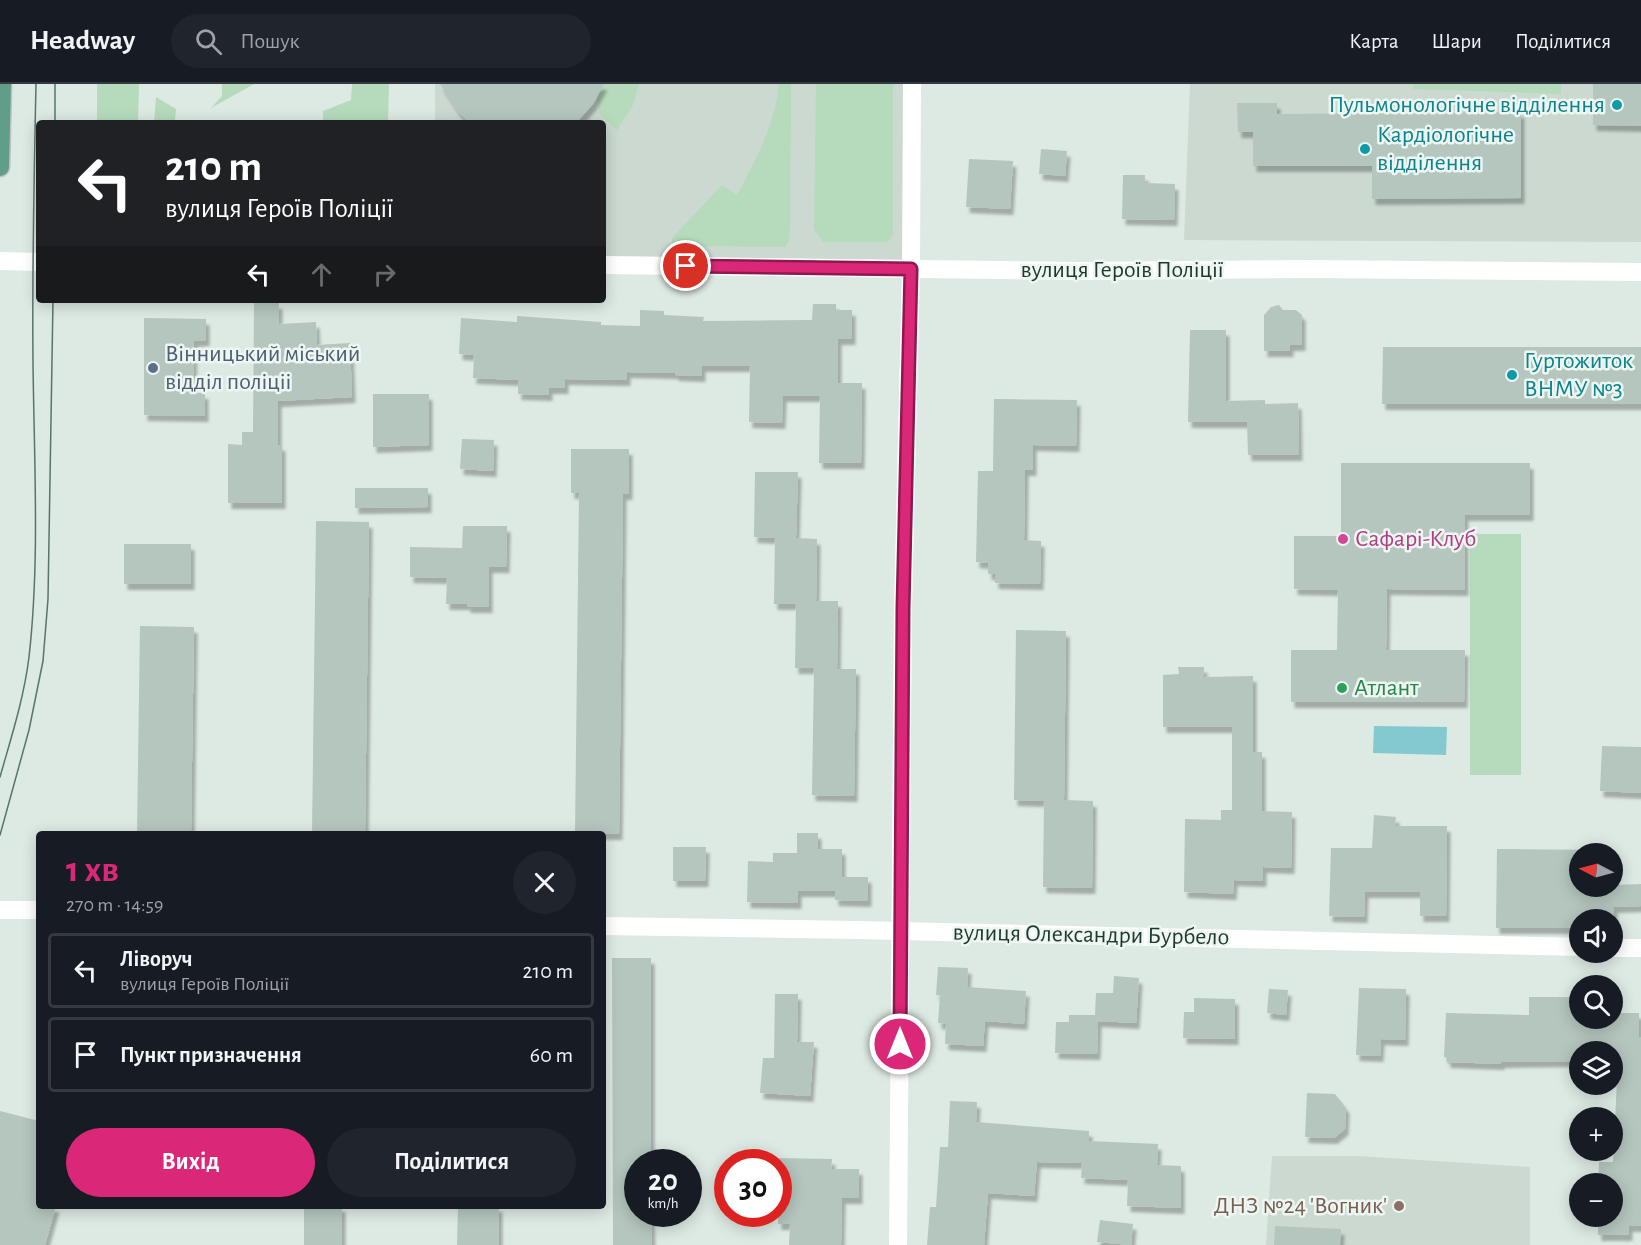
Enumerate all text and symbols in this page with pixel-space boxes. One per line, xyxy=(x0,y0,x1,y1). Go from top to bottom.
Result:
search box xyxy=(171,14,591,68)
icon: search xyxy=(192,25,225,58)
text: Headway xyxy=(30,27,135,55)
text: Пошук xyxy=(240,30,300,52)
text: Карта xyxy=(1349,31,1399,52)
text: Шари xyxy=(1432,31,1482,52)
text: Поділитися xyxy=(1515,31,1611,52)
place label: Пульмонологічне відділення xyxy=(1328,93,1605,117)
marker: Пульмонологічне відділення xyxy=(1610,98,1624,112)
place label: Кардіологічне відділення xyxy=(1377,123,1514,175)
marker: Кардіологічне відділення xyxy=(1358,142,1372,156)
icon: left xyxy=(66,144,144,222)
text: 210 m xyxy=(165,146,262,188)
text: вулиця Героїв Поліції xyxy=(165,195,393,222)
pin xyxy=(660,240,711,291)
icon: arrive xyxy=(669,249,702,282)
icon: left xyxy=(242,258,275,291)
icon: ahead xyxy=(305,258,338,291)
icon: right xyxy=(368,258,401,291)
street label: вулиця Героїв Поліції xyxy=(1021,258,1224,282)
place label: Вінницький міський відділ поліціі xyxy=(165,342,360,394)
place label: Гуртожиток ВНМУ №3 xyxy=(1524,349,1633,401)
marker: Вінницький міський відділ поліціі xyxy=(146,361,160,375)
marker: Гуртожиток ВНМУ №3 xyxy=(1505,368,1519,382)
place label: Сафарі-Клуб xyxy=(1355,527,1476,551)
marker: Сафарі-Клуб xyxy=(1336,532,1350,546)
place label: Атлант xyxy=(1354,676,1419,700)
marker: Атлант xyxy=(1335,681,1349,695)
north arrow xyxy=(1569,843,1623,897)
map controls xyxy=(1569,843,1623,1227)
button: close xyxy=(513,851,576,914)
text: 1 хв xyxy=(66,852,119,888)
text: 270 m · 14:59 xyxy=(66,895,163,915)
button: sound xyxy=(1569,909,1623,963)
street label: вулиця Олександри Бурбело xyxy=(953,921,1229,949)
text: Ліворуч xyxy=(120,948,193,970)
icon: left xyxy=(69,954,102,987)
text: 210 m xyxy=(523,960,573,982)
text: вулиця Героїв Поліції xyxy=(120,974,289,994)
button: search xyxy=(1569,975,1623,1029)
position arrow xyxy=(868,1012,932,1076)
icon: arrive xyxy=(69,1038,102,1071)
button: layers xyxy=(1569,1041,1623,1095)
text: Пункт призначення xyxy=(120,1044,302,1066)
text: 60 m xyxy=(530,1044,573,1066)
button: + xyxy=(1569,1107,1623,1161)
button: Вихід xyxy=(66,1128,315,1197)
button: Поділитися xyxy=(327,1128,576,1197)
speed limit sign: 30 xyxy=(714,1149,792,1227)
text: 20 xyxy=(648,1166,678,1196)
button: − xyxy=(1569,1173,1623,1227)
place label: ДНЗ №24 'Вогник' xyxy=(1214,1194,1387,1218)
text: km/h xyxy=(648,1196,678,1211)
marker: ДНЗ №24 'Вогник' xyxy=(1392,1199,1406,1213)

